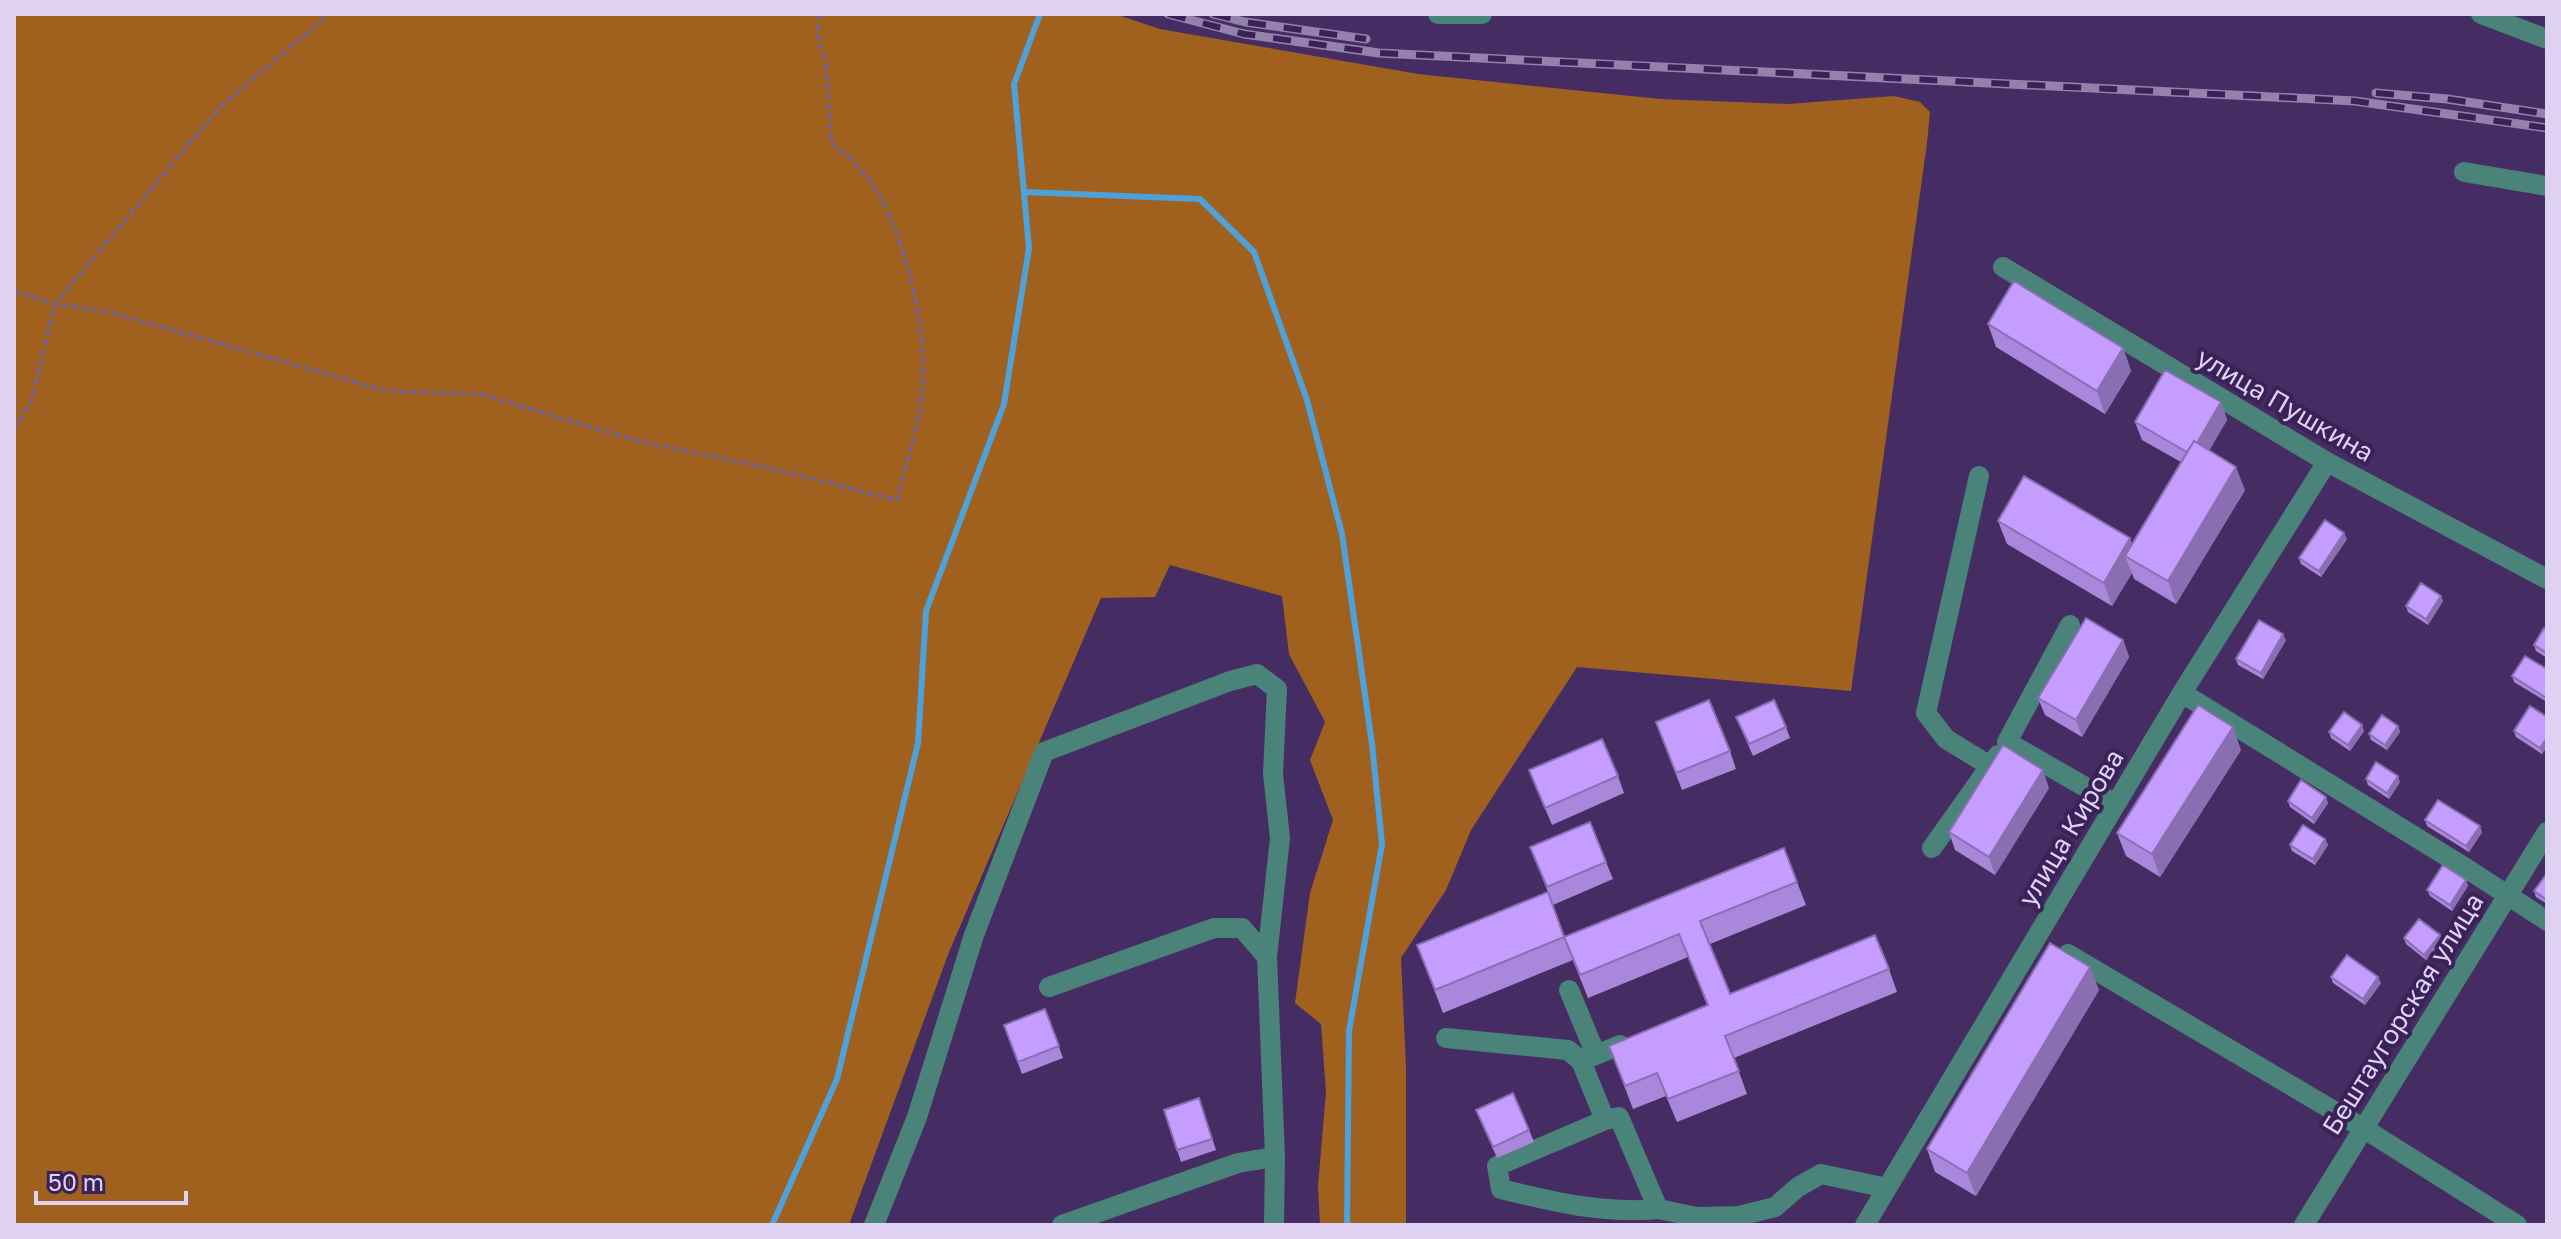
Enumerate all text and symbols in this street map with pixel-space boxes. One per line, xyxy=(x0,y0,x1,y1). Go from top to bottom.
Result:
street label: улица Пушкина xyxy=(2191,341,2379,468)
street label: улица Кирова xyxy=(2012,744,2130,912)
street label: Бештаугорская улица xyxy=(2316,887,2490,1140)
scale bar xyxy=(36,1155,186,1205)
text: 50 m xyxy=(48,1167,104,1196)

